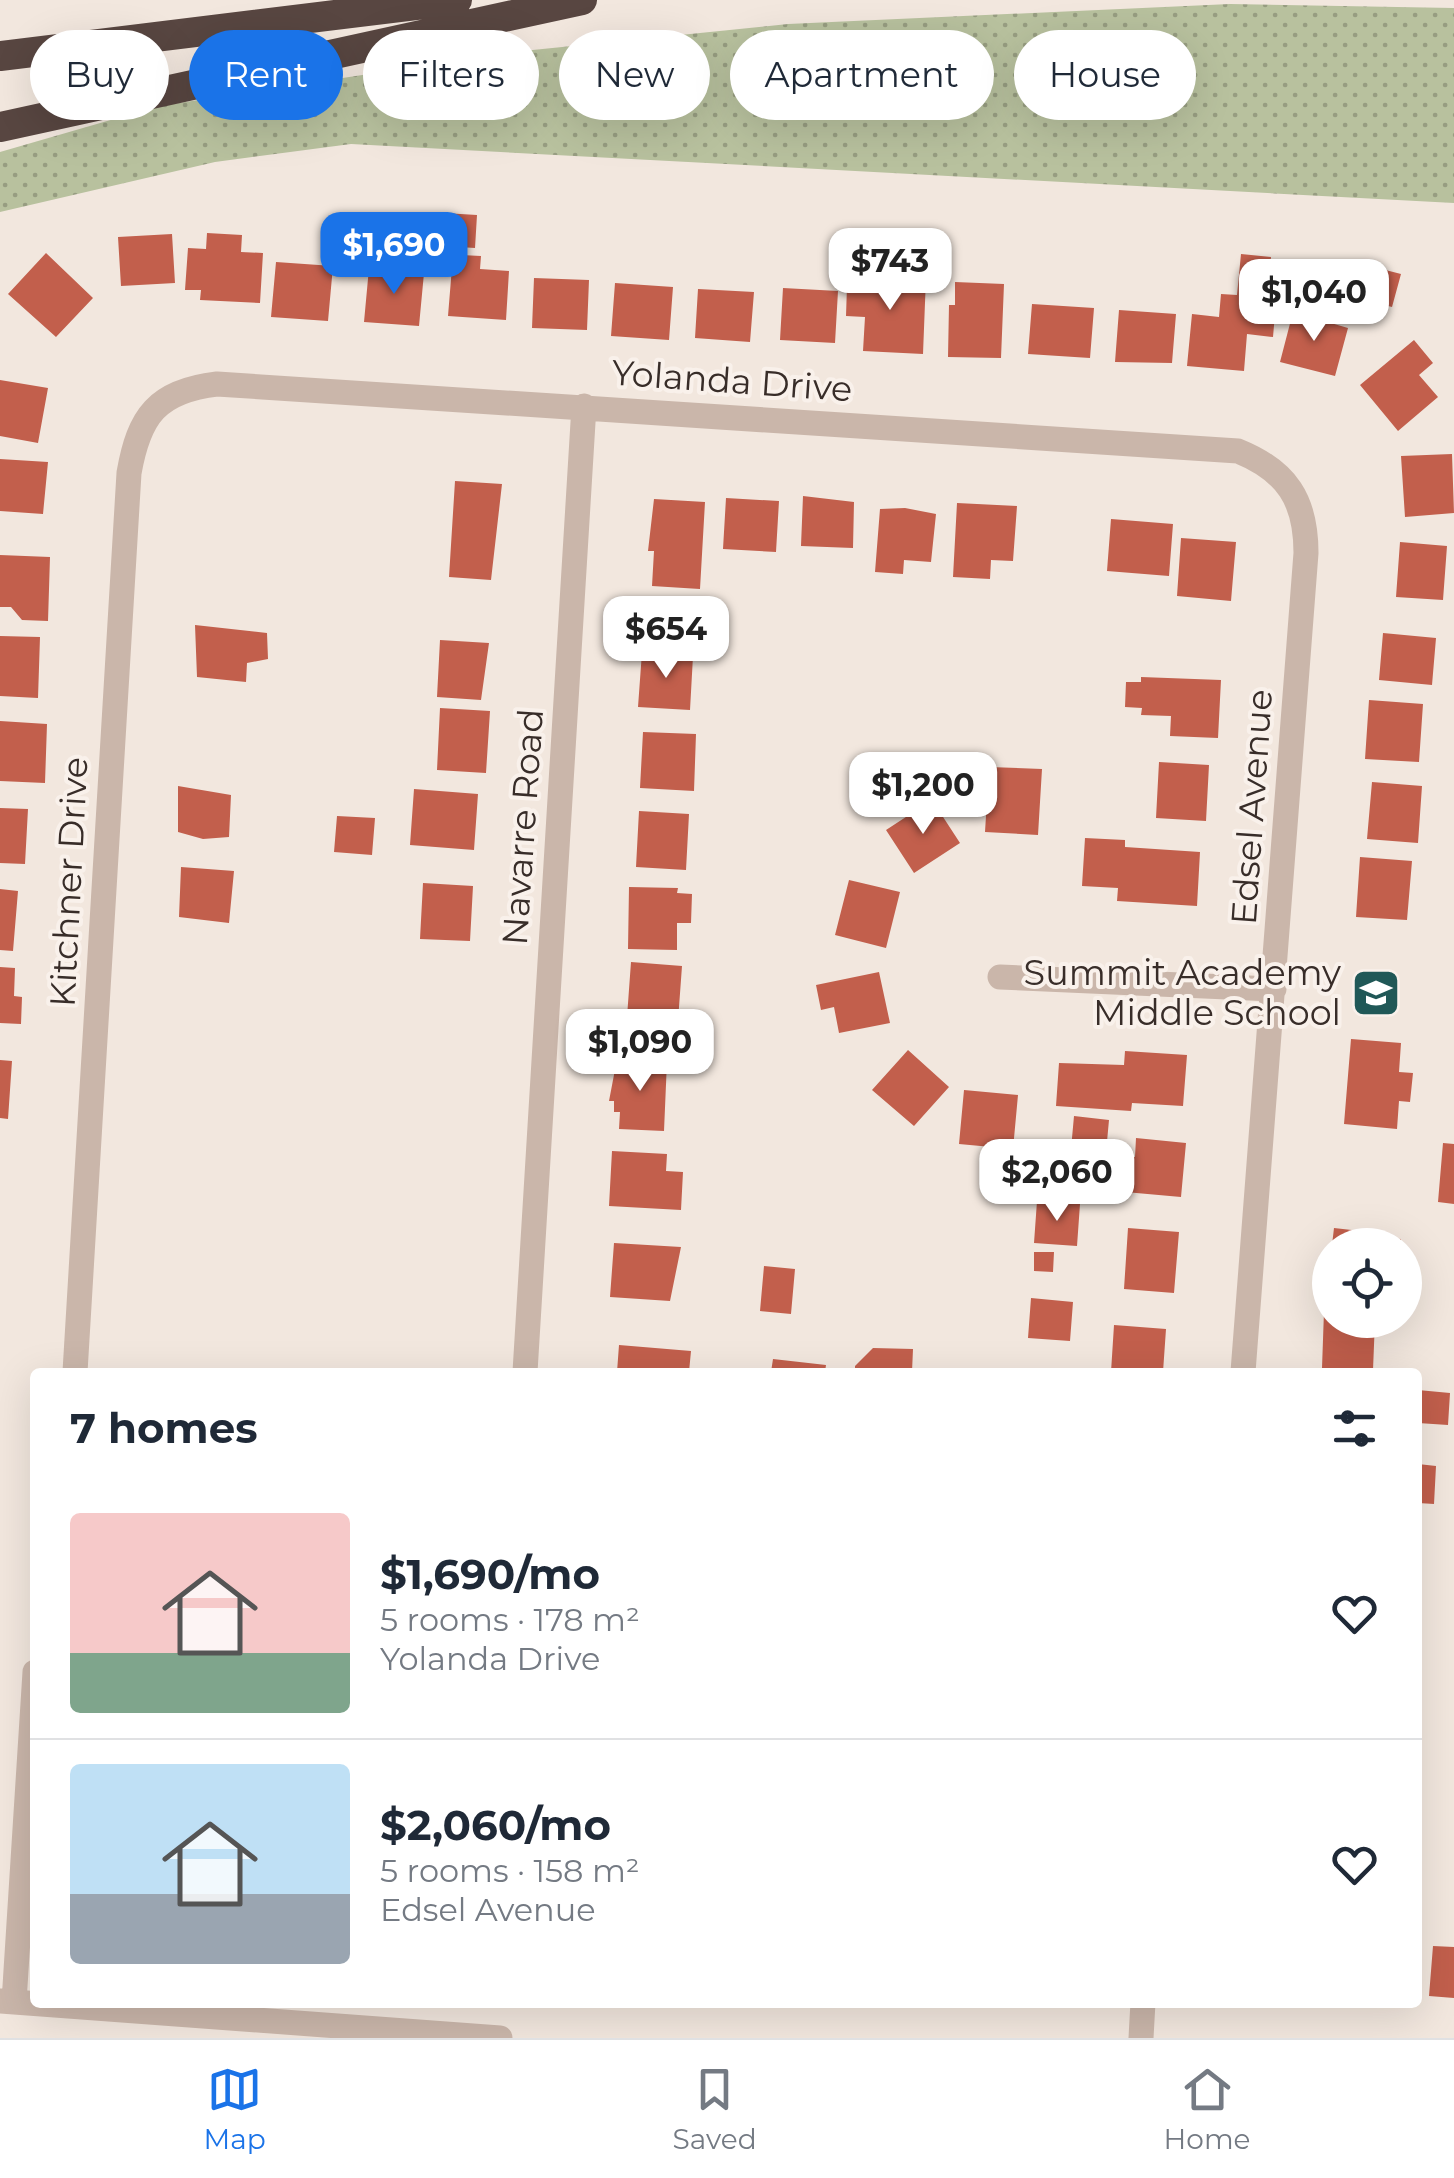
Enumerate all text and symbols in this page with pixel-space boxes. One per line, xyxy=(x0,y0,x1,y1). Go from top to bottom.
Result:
chip: Buy xyxy=(30,30,169,120)
chip: Rent xyxy=(189,30,343,120)
chip: Filters xyxy=(363,30,539,120)
chip: New xyxy=(559,30,710,120)
chip: Apartment xyxy=(730,30,994,120)
chip: House xyxy=(1014,30,1196,120)
pin: $1,690 xyxy=(313,212,475,297)
text: $1,690 xyxy=(342,225,446,264)
pin: $743 xyxy=(831,228,949,313)
text: $743 xyxy=(851,241,929,280)
pin: $1,040 xyxy=(1233,259,1395,344)
text: $1,040 xyxy=(1261,272,1367,311)
street label: Yolanda Drive xyxy=(610,351,854,410)
pin: $654 xyxy=(607,596,725,681)
text: $654 xyxy=(625,609,707,648)
street label: Edsel Avenue xyxy=(1222,688,1281,926)
street label: Navarre Road xyxy=(493,707,552,947)
pin: $1,200 xyxy=(842,752,1004,837)
street label: Kitchner Drive xyxy=(40,756,97,1008)
text: $1,200 xyxy=(871,765,975,804)
place label: Summit Academy Middle School xyxy=(1024,951,1341,1034)
school or university icon: Summit Academy Middle School xyxy=(1350,967,1402,1019)
pin: $1,090 xyxy=(559,1009,721,1094)
text: $1,090 xyxy=(588,1022,692,1061)
pin: $2,060 xyxy=(976,1139,1138,1224)
text: $2,060 xyxy=(1001,1152,1113,1191)
map controls xyxy=(1312,1228,1422,1338)
button: locate xyxy=(1312,1228,1422,1338)
icon: filters xyxy=(1327,1401,1382,1456)
text: 7 homes xyxy=(70,1402,258,1454)
text: $1,690/mo xyxy=(380,1548,600,1600)
icon: home xyxy=(150,1553,270,1673)
icon: heart xyxy=(1327,1586,1382,1641)
text: 5 rooms · 178 m² xyxy=(380,1600,640,1639)
text: Yolanda Drive xyxy=(380,1639,600,1678)
text: $2,060/mo xyxy=(380,1799,611,1851)
icon: home xyxy=(150,1804,270,1924)
icon: heart xyxy=(1327,1837,1382,1892)
text: 5 rooms · 158 m² xyxy=(380,1851,640,1890)
text: Edsel Avenue xyxy=(380,1890,596,1929)
tab: Map xyxy=(203,2062,266,2156)
tab: Saved xyxy=(673,2062,757,2156)
tab: Home xyxy=(1164,2062,1251,2156)

